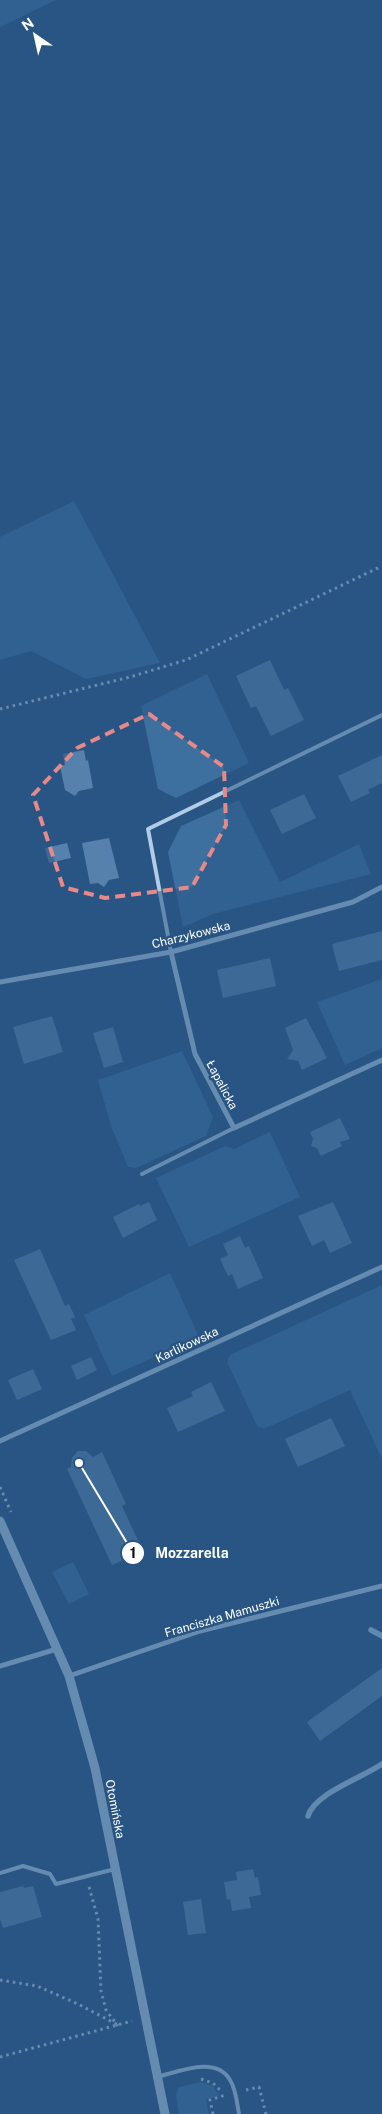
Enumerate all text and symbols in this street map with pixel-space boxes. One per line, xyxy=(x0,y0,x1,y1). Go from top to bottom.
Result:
north arrow xyxy=(10,10,60,60)
text: N xyxy=(19,15,37,34)
street label: Charzykowska xyxy=(150,918,232,952)
street label: Łapalicka xyxy=(203,1058,241,1112)
street label: Karlikowska xyxy=(153,1324,221,1366)
callout: Mozzarella xyxy=(120,1539,239,1568)
text: 1 xyxy=(130,1544,136,1561)
text: Mozzarella xyxy=(155,1545,229,1561)
street label: Franciszka Mamuszki xyxy=(163,1594,281,1640)
street label: Otomińska xyxy=(102,1778,128,1840)

